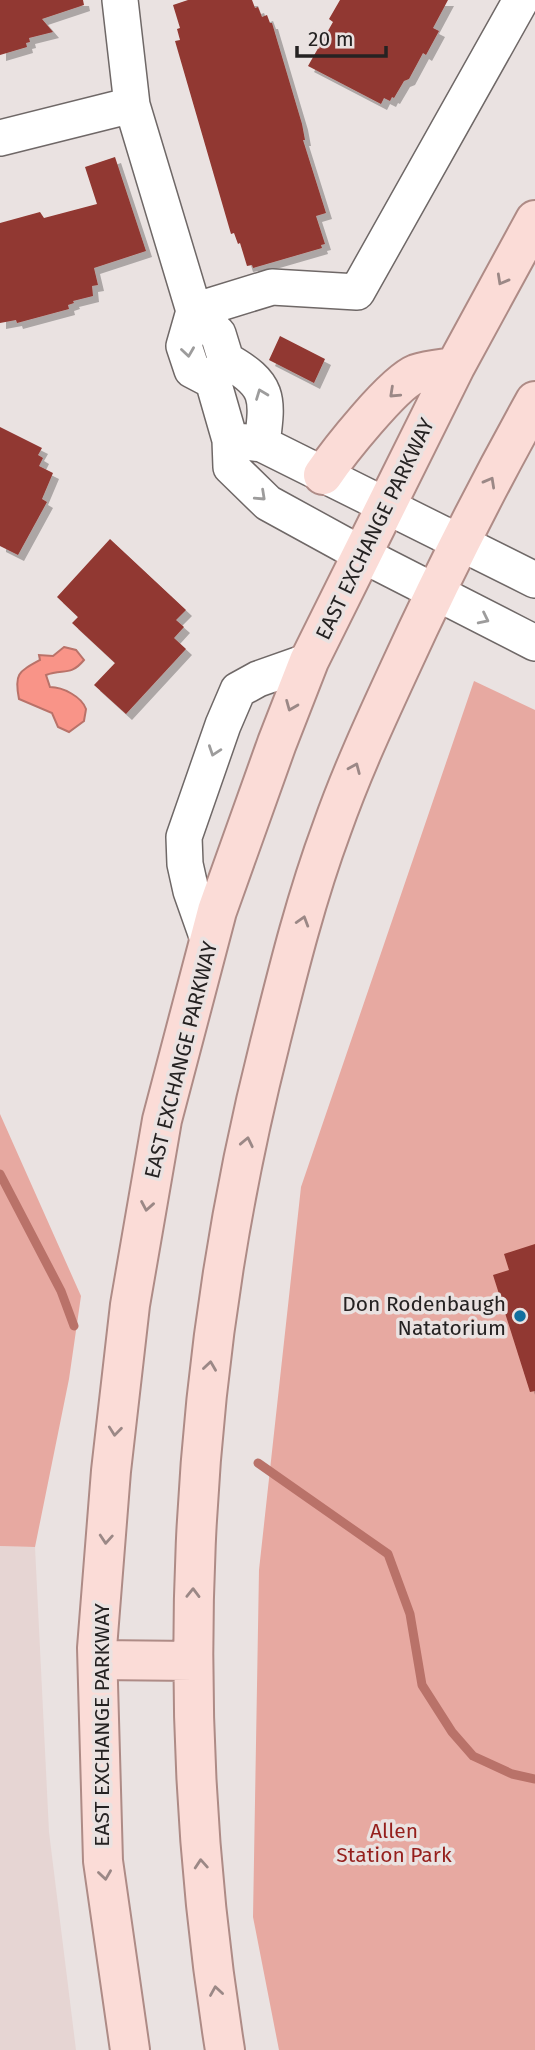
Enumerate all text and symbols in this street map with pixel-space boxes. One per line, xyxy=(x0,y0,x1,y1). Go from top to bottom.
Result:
scale bar xyxy=(297,14,386,58)
text: 20 m xyxy=(308,26,354,52)
one-way arrow xyxy=(497,273,510,286)
one-way arrow xyxy=(180,346,195,358)
one-way arrow xyxy=(389,385,402,397)
one-way arrow xyxy=(255,388,269,401)
street label: EAST EXCHANGE PARKWAY xyxy=(310,414,440,644)
one-way arrow xyxy=(482,477,495,489)
one-way arrow xyxy=(253,487,266,500)
one-way arrow xyxy=(477,610,489,624)
one-way arrow xyxy=(286,699,300,711)
one-way arrow xyxy=(208,744,222,756)
one-way arrow xyxy=(347,763,361,776)
one-way arrow xyxy=(295,916,309,928)
street label: EAST EXCHANGE PARKWAY xyxy=(139,938,223,1181)
one-way arrow xyxy=(238,1136,253,1148)
one-way arrow xyxy=(140,1200,155,1211)
place label: Don Rodenbaugh Natatorium xyxy=(342,1291,506,1341)
marker: Don Rodenbaugh Natatorium xyxy=(512,1308,528,1324)
one-way arrow xyxy=(202,1360,217,1372)
one-way arrow xyxy=(108,1425,123,1437)
one-way arrow xyxy=(99,1534,114,1545)
one-way arrow xyxy=(185,1587,201,1598)
street label: EAST EXCHANGE PARKWAY xyxy=(89,1603,115,1847)
park label: Allen Station Park xyxy=(336,1818,452,1868)
one-way arrow xyxy=(194,1858,209,1869)
one-way arrow xyxy=(97,1869,112,1881)
one-way arrow xyxy=(209,1985,224,1997)

